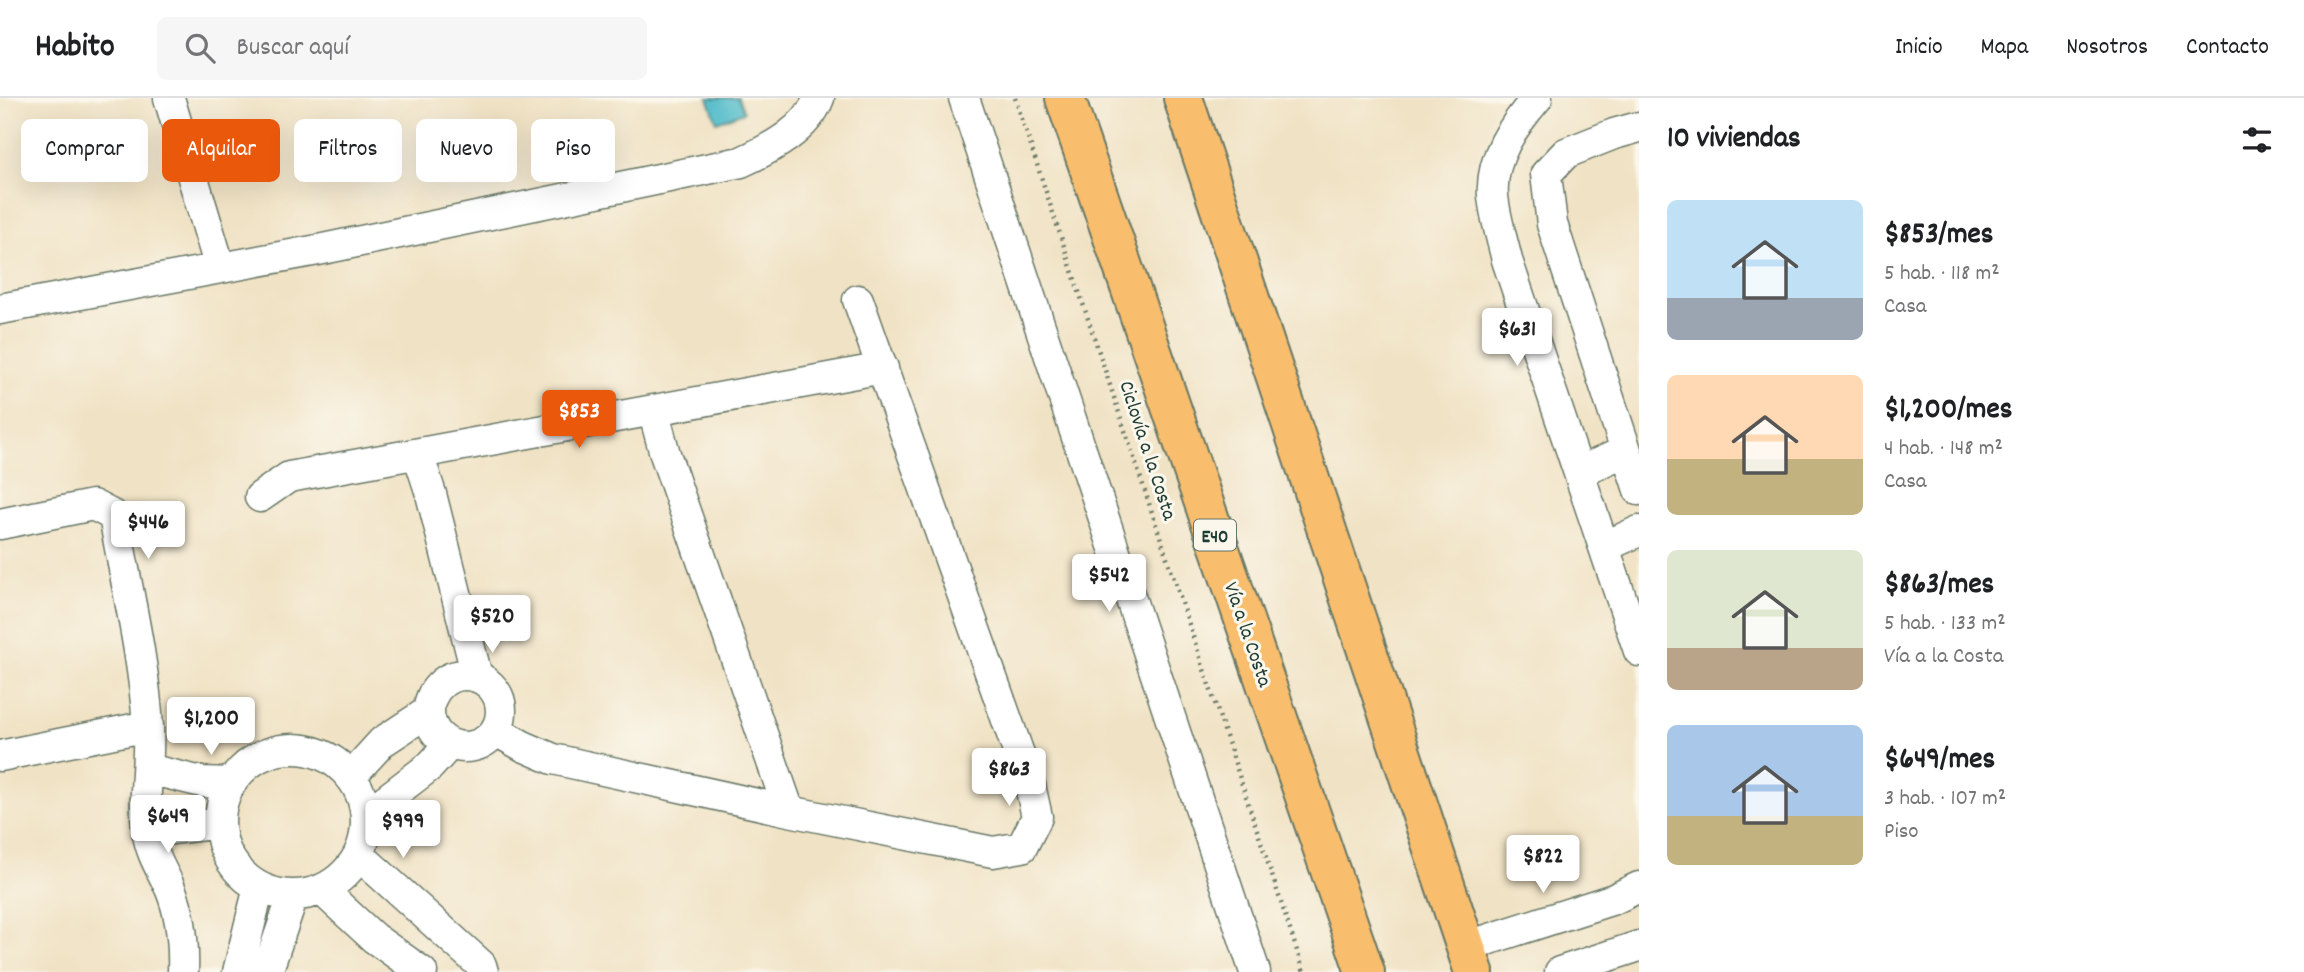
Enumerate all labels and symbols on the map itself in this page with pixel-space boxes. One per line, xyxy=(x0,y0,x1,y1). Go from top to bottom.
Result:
pin: $631 xyxy=(1476,308,1558,368)
street label: Ciclovía a la Costa xyxy=(1110,377,1183,525)
pin: $853 xyxy=(538,390,620,450)
pin: $446 xyxy=(107,502,189,561)
road number: E40 xyxy=(1194,520,1236,550)
pin: $542 xyxy=(1068,554,1150,614)
street label: Vía a la Costa xyxy=(1214,579,1278,693)
pin: $520 xyxy=(451,596,533,655)
pin: $1,200 xyxy=(154,698,268,757)
pin: $863 xyxy=(968,748,1050,808)
pin: $649 xyxy=(127,796,209,855)
pin: $999 xyxy=(362,800,444,860)
pin: $822 xyxy=(1502,836,1584,895)

